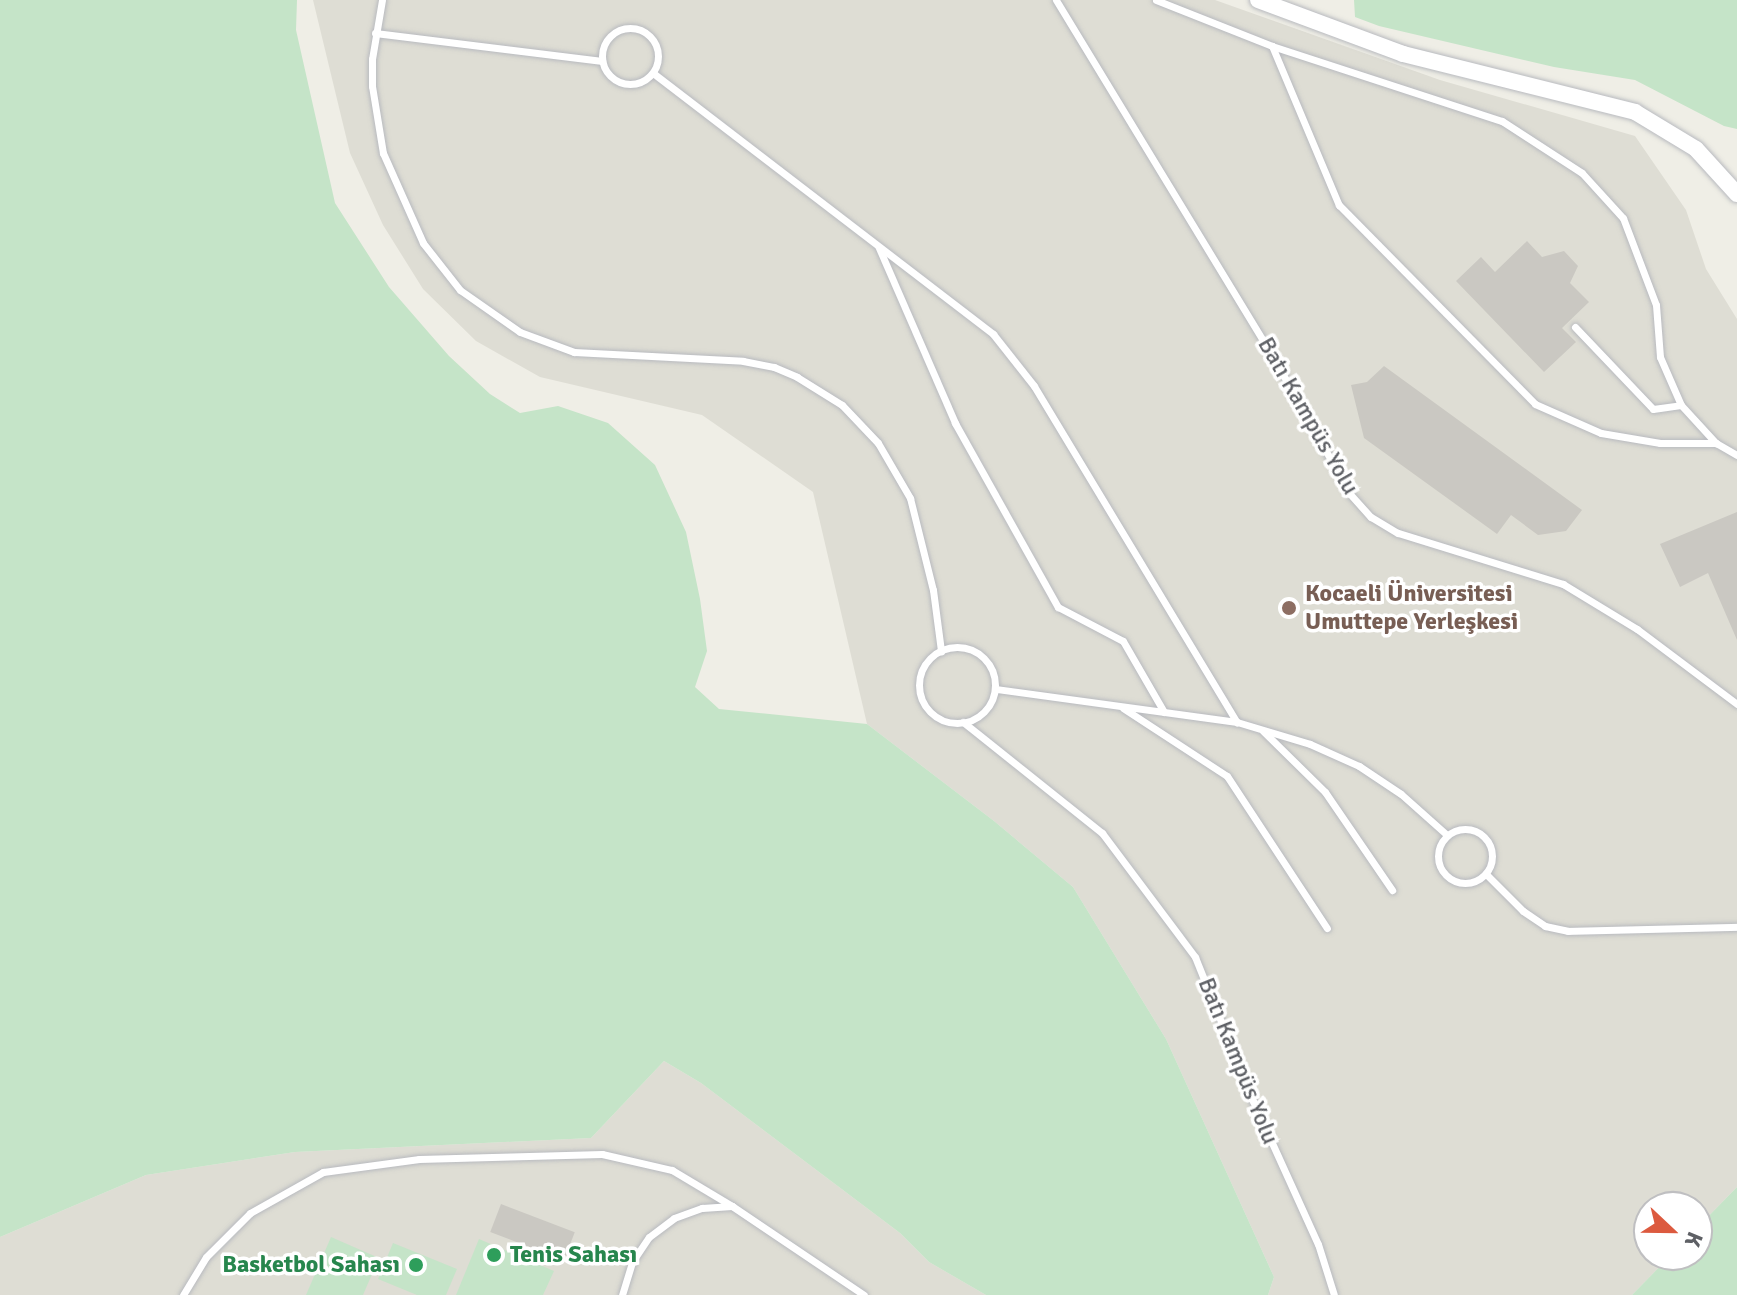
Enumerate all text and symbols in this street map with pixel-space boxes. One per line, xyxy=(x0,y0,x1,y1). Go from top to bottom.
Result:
street label: Batı Kampüs Yolu xyxy=(1251,332,1365,500)
place label: Kocaeli Üniversitesi Umuttepe Yerleşkesi xyxy=(1305,580,1518,636)
marker: Kocaeli Üniversitesi Umuttepe Yerleşkesi xyxy=(1280,599,1298,617)
street label: Batı Kampüs Yolu xyxy=(1191,974,1285,1148)
north arrow xyxy=(1633,1191,1713,1271)
text: K xyxy=(1679,1228,1709,1251)
place label: Tenis Sahası xyxy=(510,1241,637,1269)
marker: Tenis Sahası xyxy=(485,1246,503,1264)
place label: Basketbol Sahası xyxy=(222,1251,400,1279)
marker: Basketbol Sahası xyxy=(407,1256,425,1274)

